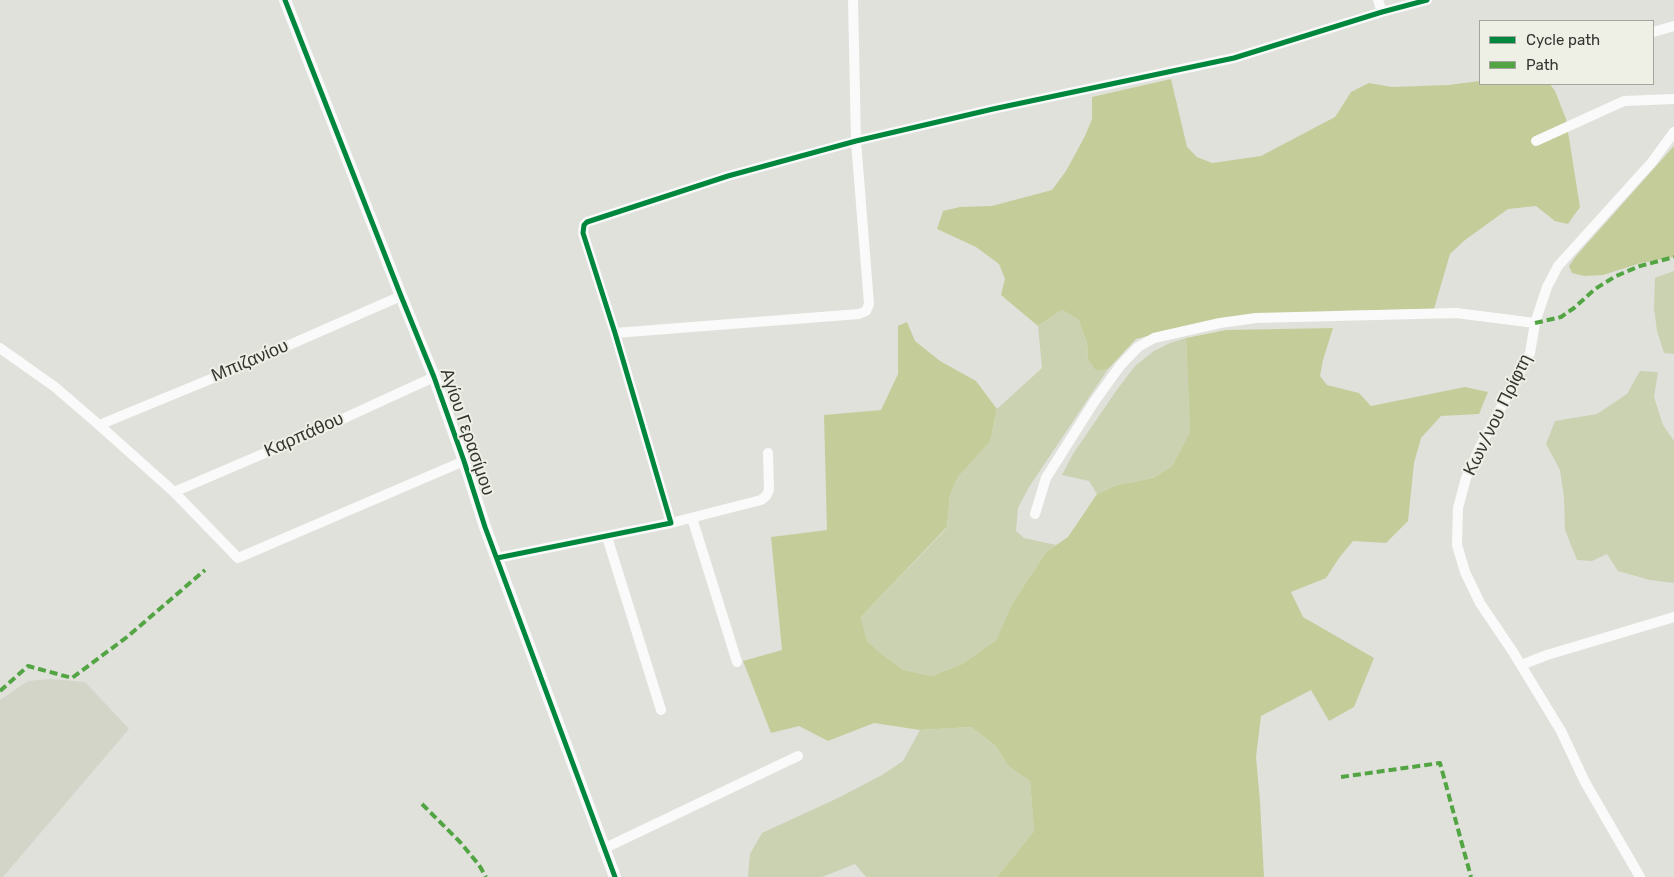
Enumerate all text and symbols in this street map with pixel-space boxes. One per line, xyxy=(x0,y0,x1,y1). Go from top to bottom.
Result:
legend xyxy=(1479,20,1654,85)
text: Cycle path xyxy=(1526,31,1600,49)
text: Path xyxy=(1526,56,1559,74)
street label: Μπιζανίου xyxy=(208,335,292,387)
street label: Κων/νου Πρίφτη xyxy=(1459,351,1537,479)
street label: Αγίου Γερασίμου xyxy=(435,366,499,498)
street label: Καρπάθου xyxy=(261,408,347,462)

